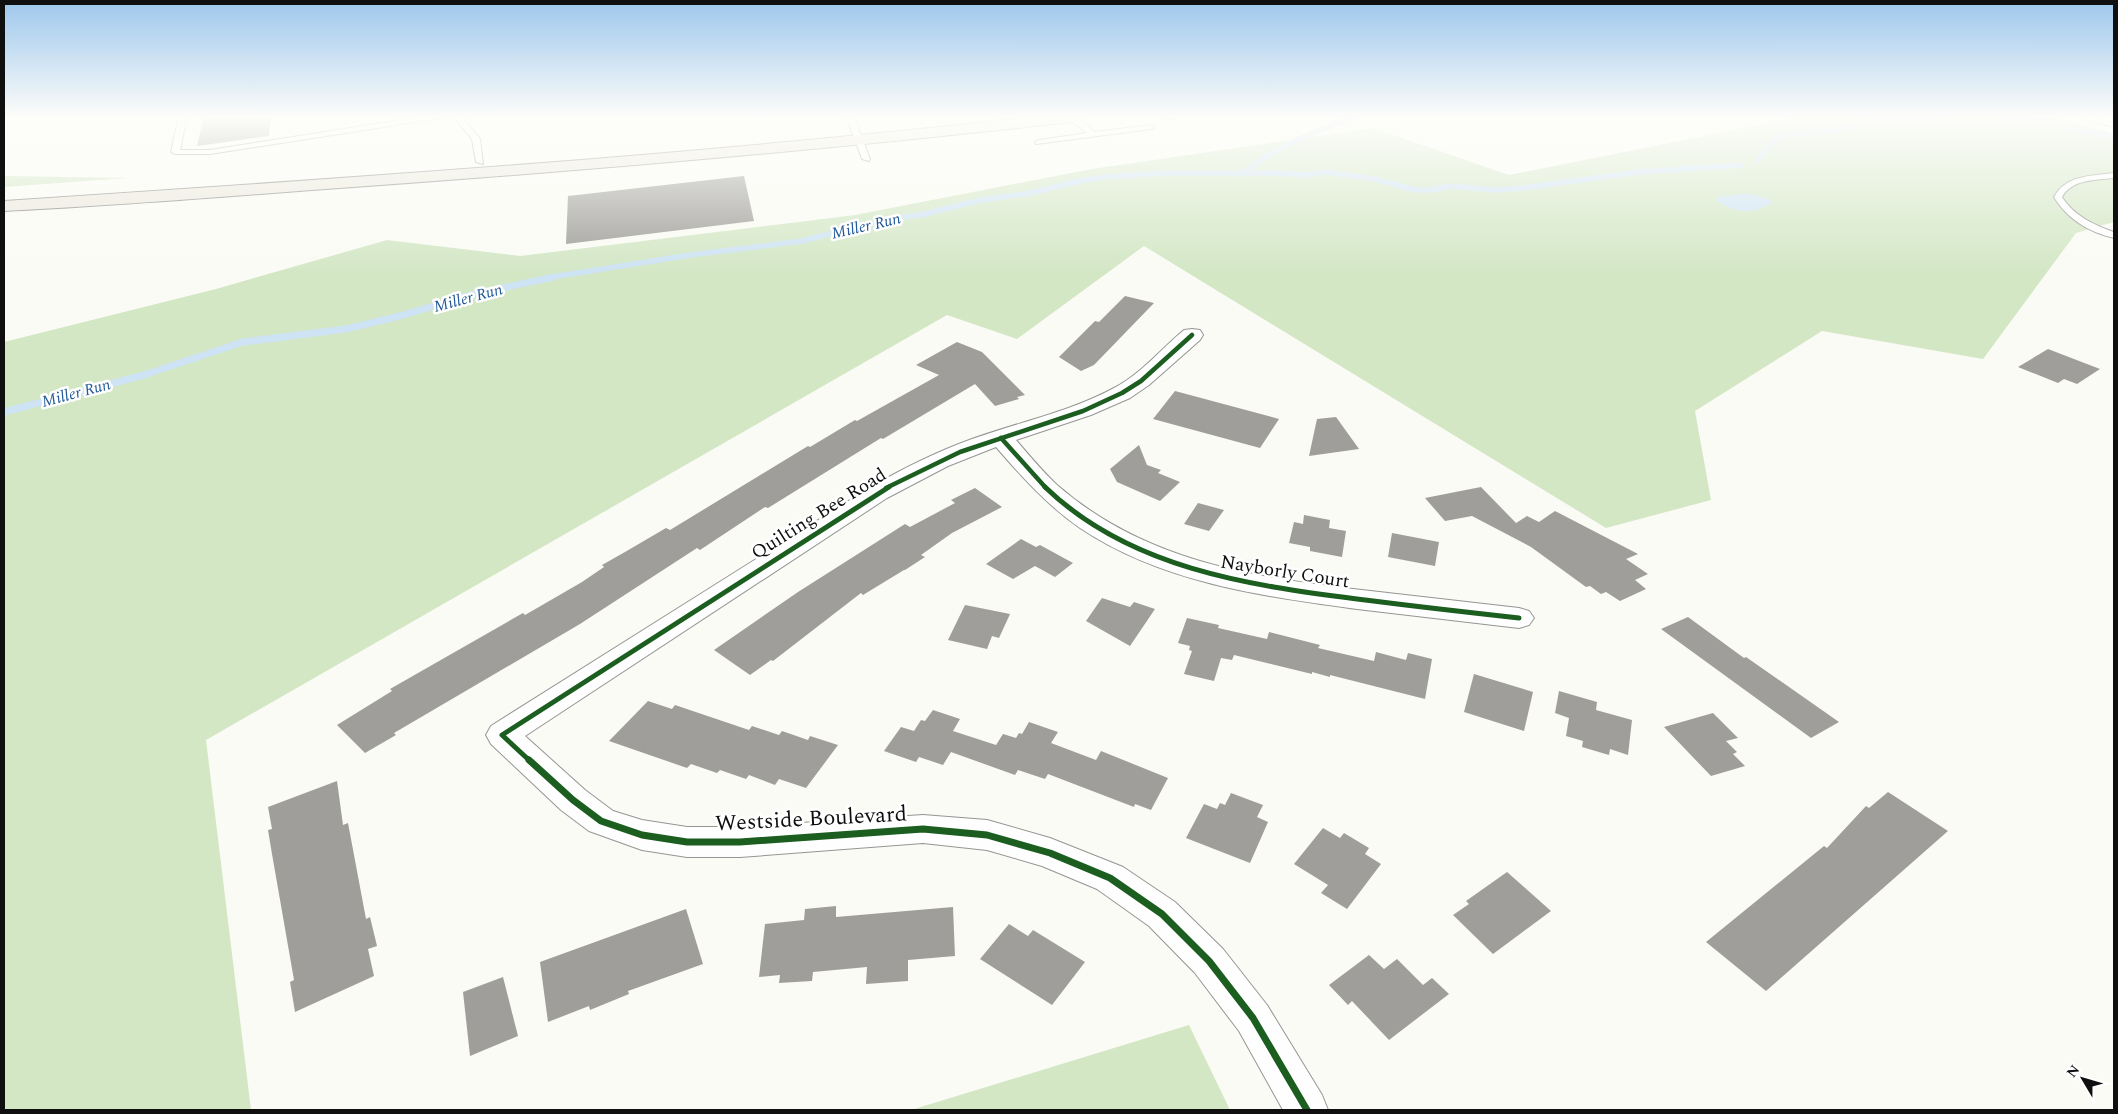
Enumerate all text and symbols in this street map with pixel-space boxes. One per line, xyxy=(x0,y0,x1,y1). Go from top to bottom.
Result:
water label: Miller Run xyxy=(829,206,904,246)
water label: Miller Run xyxy=(431,277,506,319)
water label: Miller Run xyxy=(39,372,114,414)
street label: Quilting Bee Road xyxy=(746,461,892,567)
street label: Nayborly Court xyxy=(1218,547,1352,597)
street label: Westside Boulevard xyxy=(714,797,908,841)
north arrow xyxy=(2058,1054,2108,1104)
text: N xyxy=(2061,1060,2085,1082)

